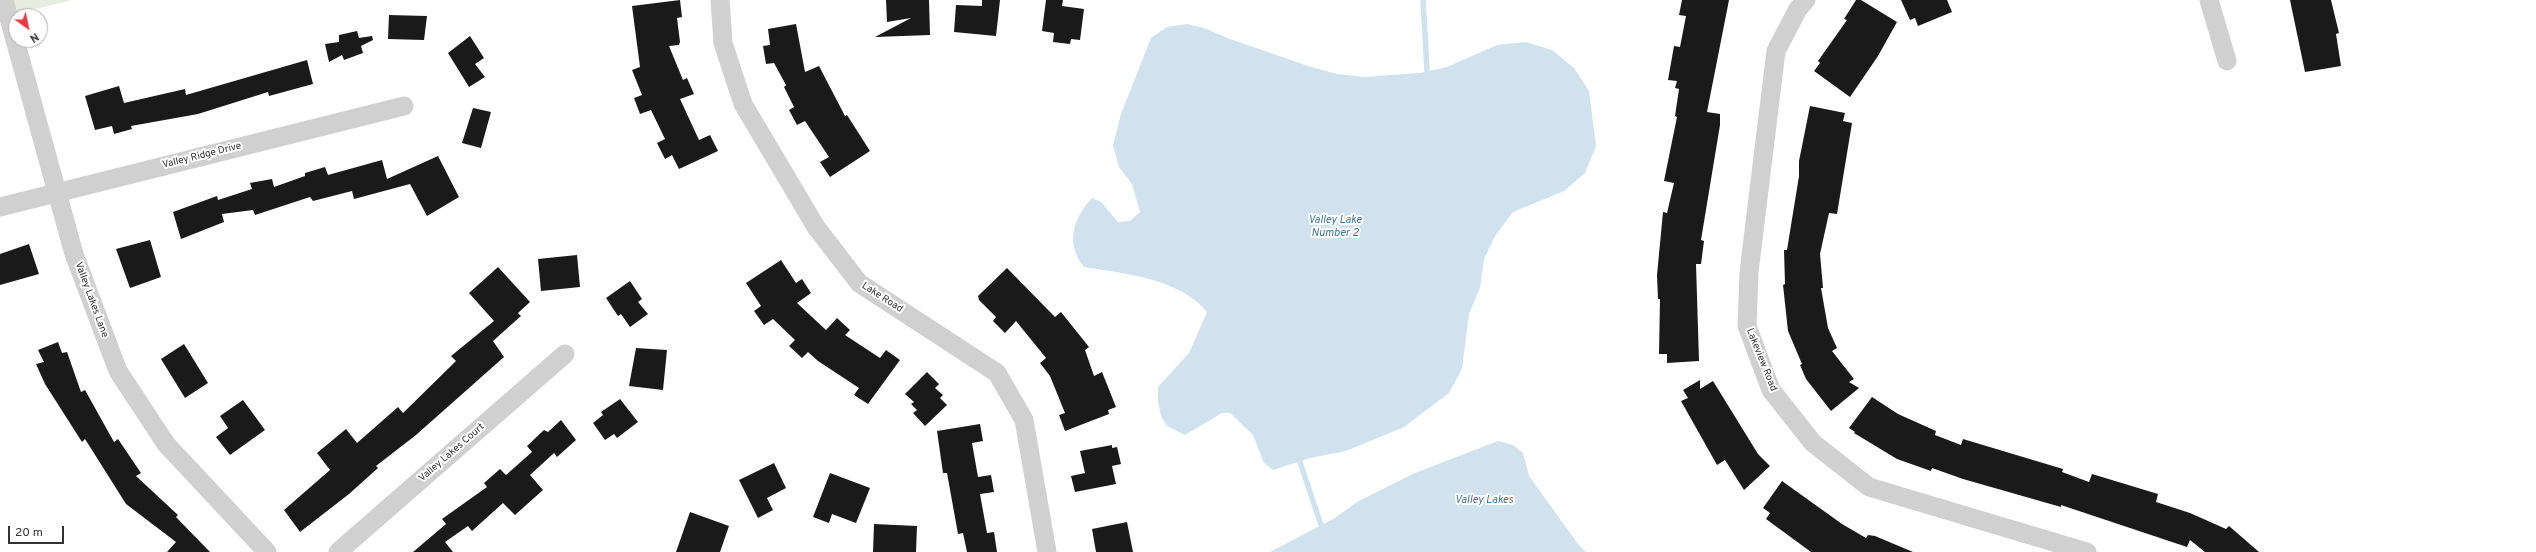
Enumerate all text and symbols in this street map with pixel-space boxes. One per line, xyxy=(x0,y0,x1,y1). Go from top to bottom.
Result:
north arrow xyxy=(8,8,48,48)
text: N xyxy=(27,29,41,45)
street label: Valley Ridge Drive xyxy=(161,140,243,172)
water label: Valley Lake Number 2 xyxy=(1308,214,1362,240)
street label: Valley Lakes Lane xyxy=(72,261,110,339)
street label: Lake Road xyxy=(859,280,905,316)
street label: Lakeview Road xyxy=(1743,327,1779,393)
street label: Valley Lakes Court xyxy=(417,421,487,485)
water label: Valley Lakes xyxy=(1455,494,1513,508)
scale bar xyxy=(10,518,66,544)
text: 20 m xyxy=(15,525,43,541)

